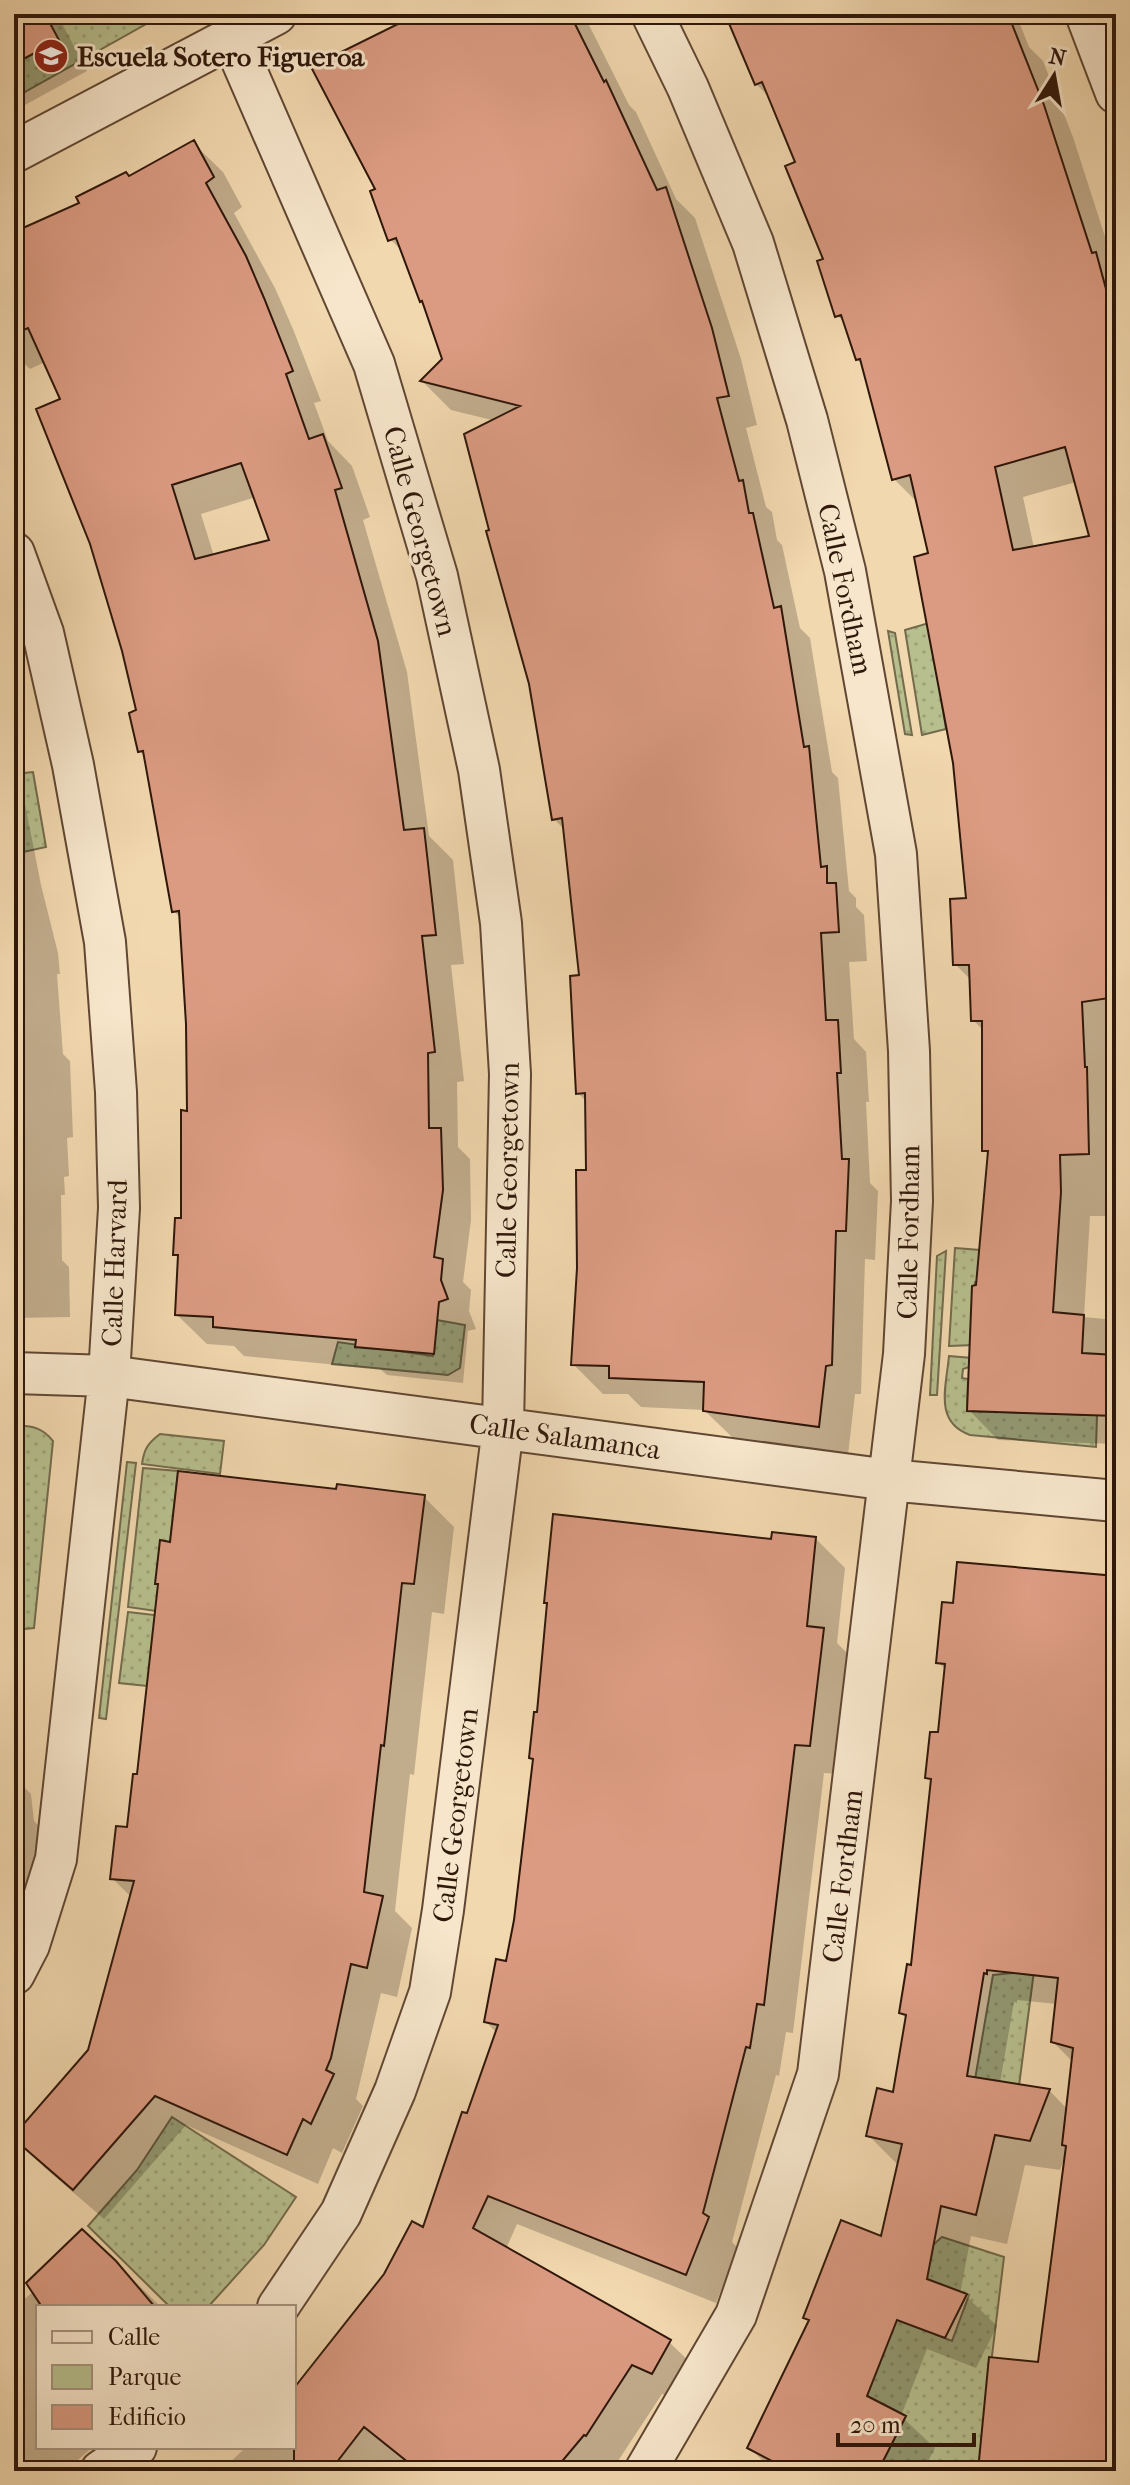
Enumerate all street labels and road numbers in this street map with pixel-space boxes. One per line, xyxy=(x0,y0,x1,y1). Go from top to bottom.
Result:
street label: Calle Georgetown xyxy=(377,423,464,640)
street label: Calle Fordham xyxy=(811,500,880,679)
street label: Calle Georgetown xyxy=(489,1062,526,1278)
street label: Calle Fordham xyxy=(890,1144,927,1320)
street label: Calle Harvard xyxy=(95,1178,134,1347)
street label: Calle Salamanca xyxy=(467,1407,664,1466)
street label: Calle Georgetown xyxy=(426,1706,485,1924)
street label: Calle Fordham xyxy=(815,1787,870,1965)

